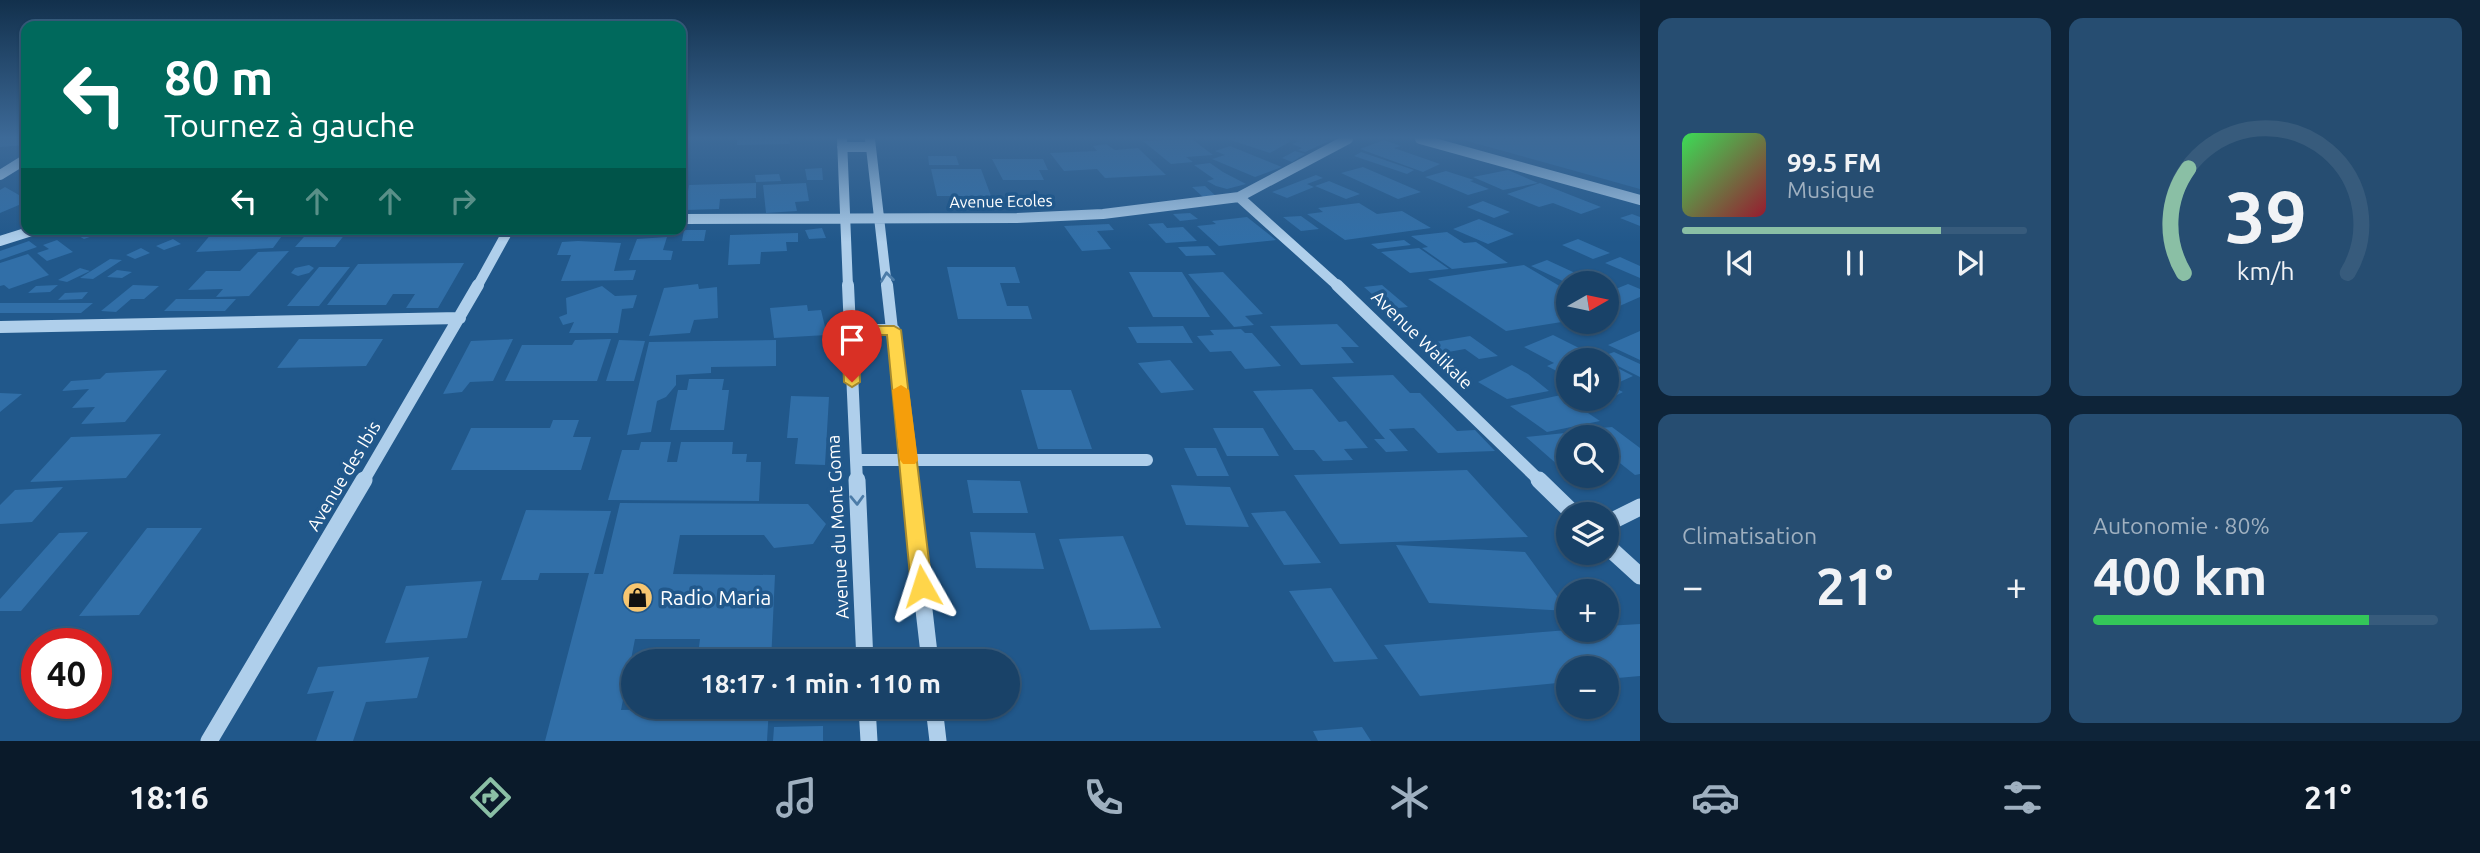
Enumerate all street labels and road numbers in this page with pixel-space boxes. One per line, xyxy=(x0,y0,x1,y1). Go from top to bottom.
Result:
street label: Avenue Ecoles xyxy=(949,191,1053,211)
street label: Avenue Walikale xyxy=(1368,286,1477,392)
street label: Avenue des Ibis xyxy=(303,417,384,534)
street label: Avenue du Mont Goma xyxy=(822,434,852,620)

